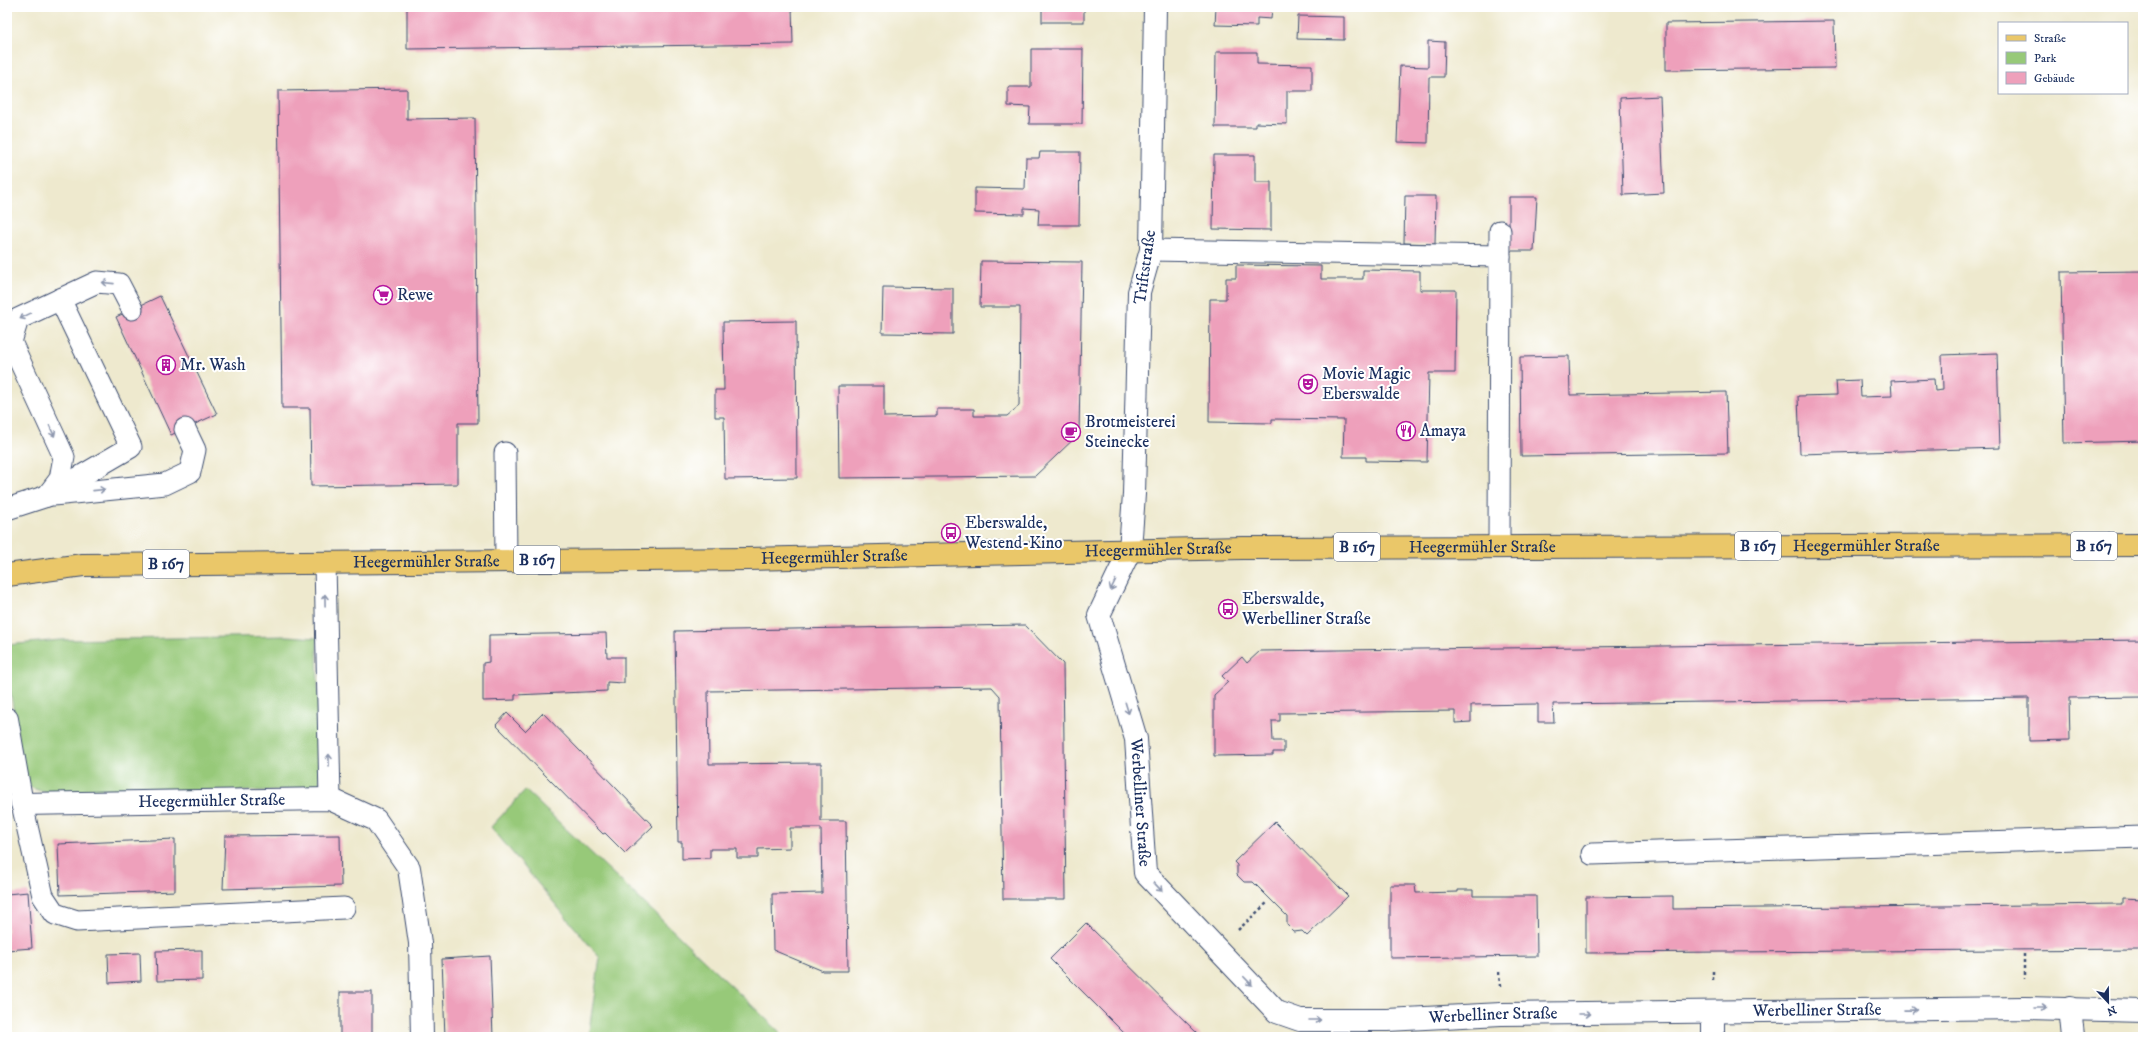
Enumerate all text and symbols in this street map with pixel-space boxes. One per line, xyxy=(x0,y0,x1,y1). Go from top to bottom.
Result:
legend xyxy=(1998,22,2128,94)
text: Straße xyxy=(2034,31,2066,46)
text: Park xyxy=(2034,51,2056,66)
text: Gebäude xyxy=(2034,71,2075,86)
street label: Triftstraße xyxy=(1129,228,1161,306)
one-way arrow xyxy=(102,279,115,286)
supermarket icon: Rewe xyxy=(372,284,394,306)
place label: Rewe xyxy=(397,284,433,306)
one-way arrow xyxy=(19,313,31,320)
building icon: Mr. Wash xyxy=(155,354,177,376)
place label: Mr. Wash xyxy=(180,354,246,376)
place label: Movie Magic Eberswalde xyxy=(1322,363,1411,405)
theatre icon: Movie Magic Eberswalde xyxy=(1297,373,1319,395)
place label: Brotmeisterei Steinecke xyxy=(1085,411,1176,453)
restaurant icon: Amaya xyxy=(1395,420,1417,442)
place label: Amaya xyxy=(1420,420,1467,442)
cafe icon: Brotmeisterei Steinecke xyxy=(1060,421,1082,443)
one-way arrow xyxy=(49,425,56,437)
one-way arrow xyxy=(92,487,105,494)
place label: Eberswalde, Westend-Kino xyxy=(964,512,1063,554)
bus stop icon: Eberswalde, Westend-Kino xyxy=(940,522,962,544)
road number: B 167 xyxy=(1735,532,1781,560)
road number: B 167 xyxy=(2071,532,2117,560)
road number: B 167 xyxy=(1334,533,1380,561)
street label: Heegermühler Straße xyxy=(1793,535,1940,557)
street label: Heegermühler Straße xyxy=(1409,536,1556,558)
street label: Heegermühler Straße xyxy=(1085,537,1232,562)
street label: Heegermühler Straße xyxy=(761,544,908,570)
road number: B 167 xyxy=(514,546,560,574)
road number: B 167 xyxy=(143,550,189,578)
street label: Heegermühler Straße xyxy=(353,550,500,574)
one-way arrow xyxy=(1109,579,1116,591)
place label: Eberswalde, Werbelliner Straße xyxy=(1241,588,1371,630)
one-way arrow xyxy=(322,594,329,607)
bus stop icon: Eberswalde, Werbelliner Straße xyxy=(1217,598,1239,620)
one-way arrow xyxy=(1124,701,1131,714)
street label: Werbelliner Straße xyxy=(1125,736,1156,868)
one-way arrow xyxy=(325,754,333,767)
street label: Heegermühler Straße xyxy=(138,789,285,813)
one-way arrow xyxy=(1153,882,1163,892)
one-way arrow xyxy=(1243,976,1252,986)
north arrow xyxy=(2088,982,2128,1022)
street label: Werbelliner Straße xyxy=(1752,999,1882,1022)
street label: Werbelliner Straße xyxy=(1427,1002,1558,1029)
text: N xyxy=(2105,1002,2118,1019)
one-way arrow xyxy=(2034,1004,2047,1012)
one-way arrow xyxy=(1904,1006,1917,1014)
one-way arrow xyxy=(1578,1010,1591,1018)
one-way arrow xyxy=(1308,1016,1321,1024)

